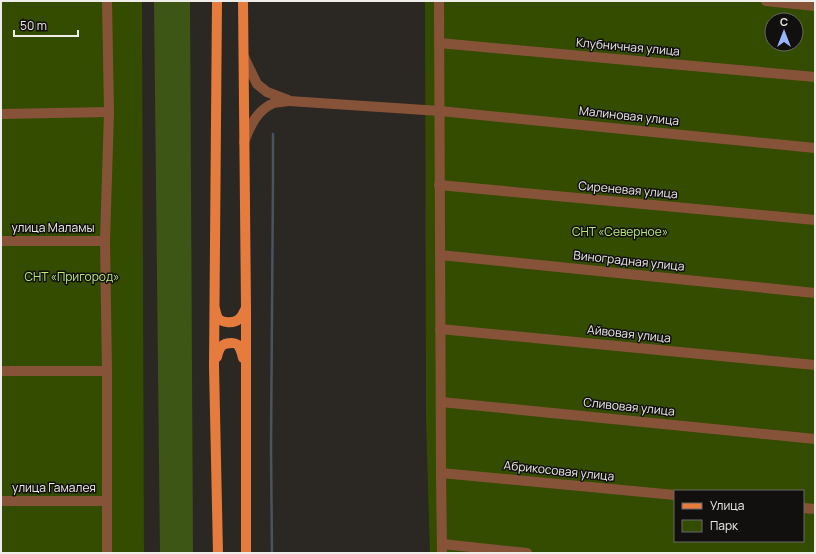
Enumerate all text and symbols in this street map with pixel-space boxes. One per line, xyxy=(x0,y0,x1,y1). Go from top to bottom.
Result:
scale bar xyxy=(14,12,78,38)
north arrow xyxy=(764,12,804,52)
text: С xyxy=(780,14,788,29)
text: 50 m xyxy=(20,17,47,34)
street label: Клубничная улица xyxy=(575,34,681,60)
street label: Малиновая улица xyxy=(578,102,680,129)
street label: Сиреневая улица xyxy=(578,177,678,202)
street label: улица Маламы xyxy=(12,219,94,236)
park label: СНТ «Северное» xyxy=(572,223,668,240)
street label: Виноградная улица xyxy=(573,246,685,275)
park label: СНТ «Пригород» xyxy=(24,268,120,285)
street label: Айвовая улица xyxy=(586,321,672,346)
street label: Сливовая улица xyxy=(582,393,676,420)
street label: Абрикосовая улица xyxy=(503,456,615,485)
street label: улица Гамалея xyxy=(12,479,96,496)
legend xyxy=(674,490,804,542)
text: Улица xyxy=(710,497,744,514)
text: Парк xyxy=(710,517,739,534)

